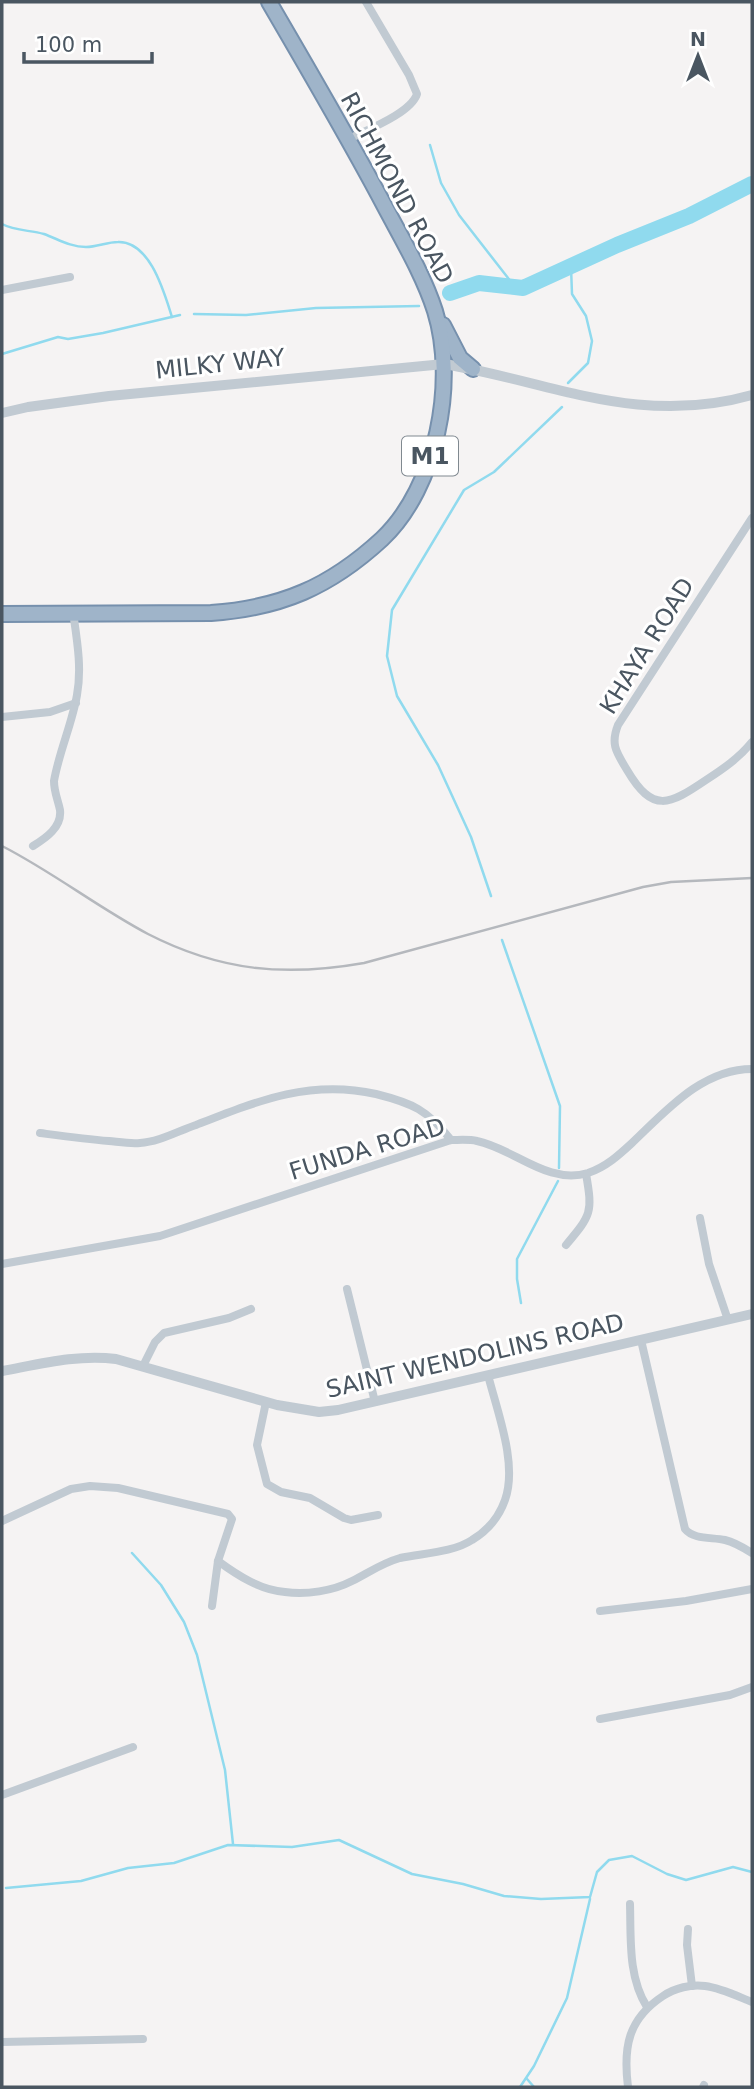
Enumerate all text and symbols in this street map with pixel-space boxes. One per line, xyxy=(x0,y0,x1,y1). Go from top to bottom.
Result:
scale bar xyxy=(24,21,152,65)
north arrow xyxy=(663,21,733,91)
text: N xyxy=(690,28,706,50)
text: 100 m xyxy=(35,33,102,57)
street label: RICHMOND ROAD xyxy=(335,88,459,288)
street label: MILKY WAY xyxy=(154,343,286,385)
road number: M1 xyxy=(402,436,458,476)
street label: KHAYA ROAD xyxy=(594,573,700,719)
street label: FUNDA ROAD xyxy=(286,1112,448,1186)
street label: SAINT WENDOLINS ROAD xyxy=(323,1308,627,1404)

